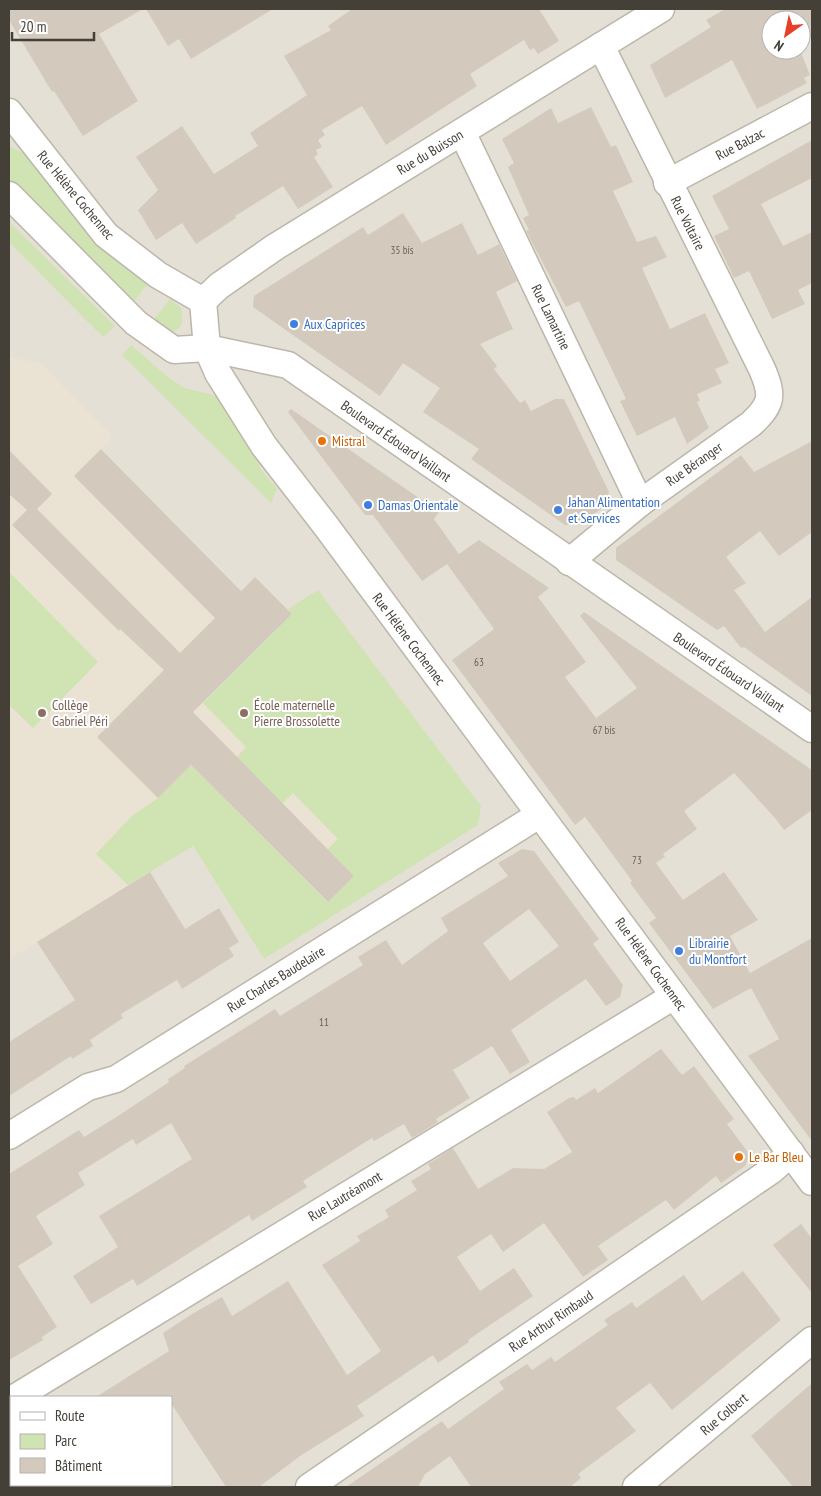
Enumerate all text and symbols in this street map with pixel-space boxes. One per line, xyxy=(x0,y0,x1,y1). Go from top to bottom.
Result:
scale bar xyxy=(12,10,95,42)
north arrow xyxy=(761,10,811,60)
text: 20 m xyxy=(20,17,46,36)
text: N xyxy=(771,36,787,56)
street label: Rue Balzac xyxy=(713,124,767,164)
street label: Rue du Buisson xyxy=(394,125,466,179)
street label: Rue Hélène Cochennec xyxy=(34,147,118,243)
street label: Rue Voltaire xyxy=(667,193,709,253)
house number: 35 bis xyxy=(390,243,414,257)
street label: Rue Lamartine xyxy=(527,281,575,353)
place label: Aux Caprices xyxy=(304,315,365,333)
marker: Aux Caprices xyxy=(288,318,300,330)
street label: Boulevard Édouard Vaillant xyxy=(337,396,455,486)
place label: Mistral xyxy=(332,432,366,450)
marker: Mistral xyxy=(316,435,328,447)
street label: Rue Béranger xyxy=(662,438,726,490)
place label: Jahan Alimentation et Services xyxy=(567,493,660,527)
place label: Damas Orientale xyxy=(378,496,459,514)
marker: Damas Orientale xyxy=(362,499,374,511)
marker: Jahan Alimentation et Services xyxy=(552,504,564,516)
street label: Rue Hélène Cochennec xyxy=(368,589,450,689)
street label: Boulevard Édouard Vaillant xyxy=(670,628,788,716)
house number: 63 xyxy=(474,655,484,669)
place label: Collège Gabriel Péri xyxy=(52,696,108,730)
place label: École maternelle Pierre Brossolette xyxy=(254,696,340,730)
marker: Collège Gabriel Péri xyxy=(36,707,48,719)
marker: École maternelle Pierre Brossolette xyxy=(238,707,250,719)
house number: 67 bis xyxy=(593,723,616,737)
house number: 73 xyxy=(632,853,642,867)
street label: Rue Hélène Cochennec xyxy=(611,914,691,1014)
place label: Librairie du Montfort xyxy=(689,934,747,968)
street label: Rue Charles Baudelaire xyxy=(224,942,328,1016)
marker: Librairie du Montfort xyxy=(673,945,685,957)
house number: 11 xyxy=(319,1015,329,1029)
place label: Le Bar Bleu xyxy=(749,1148,804,1166)
marker: Le Bar Bleu xyxy=(733,1151,745,1163)
street label: Rue Lautréamont xyxy=(305,1167,385,1225)
street label: Rue Arthur Rimbaud xyxy=(506,1286,596,1356)
street label: Rue Colbert xyxy=(696,1389,752,1439)
legend xyxy=(10,1396,172,1486)
text: Route xyxy=(55,1406,85,1425)
text: Parc xyxy=(55,1431,77,1450)
text: Bâtiment xyxy=(55,1456,102,1475)

